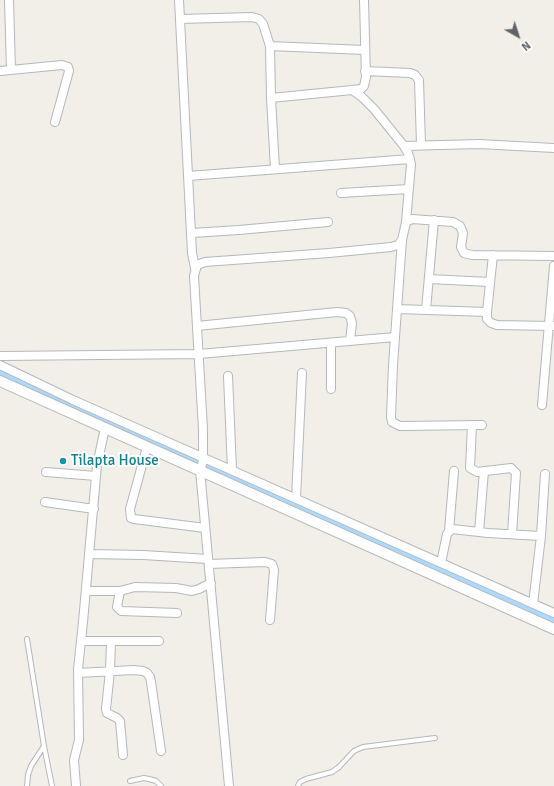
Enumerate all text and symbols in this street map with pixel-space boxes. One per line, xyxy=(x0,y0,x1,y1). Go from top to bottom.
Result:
north arrow xyxy=(498,16,538,56)
text: N xyxy=(519,38,533,53)
place label: Tilapta House xyxy=(71,452,159,470)
marker: Tilapta House xyxy=(58,456,68,466)

